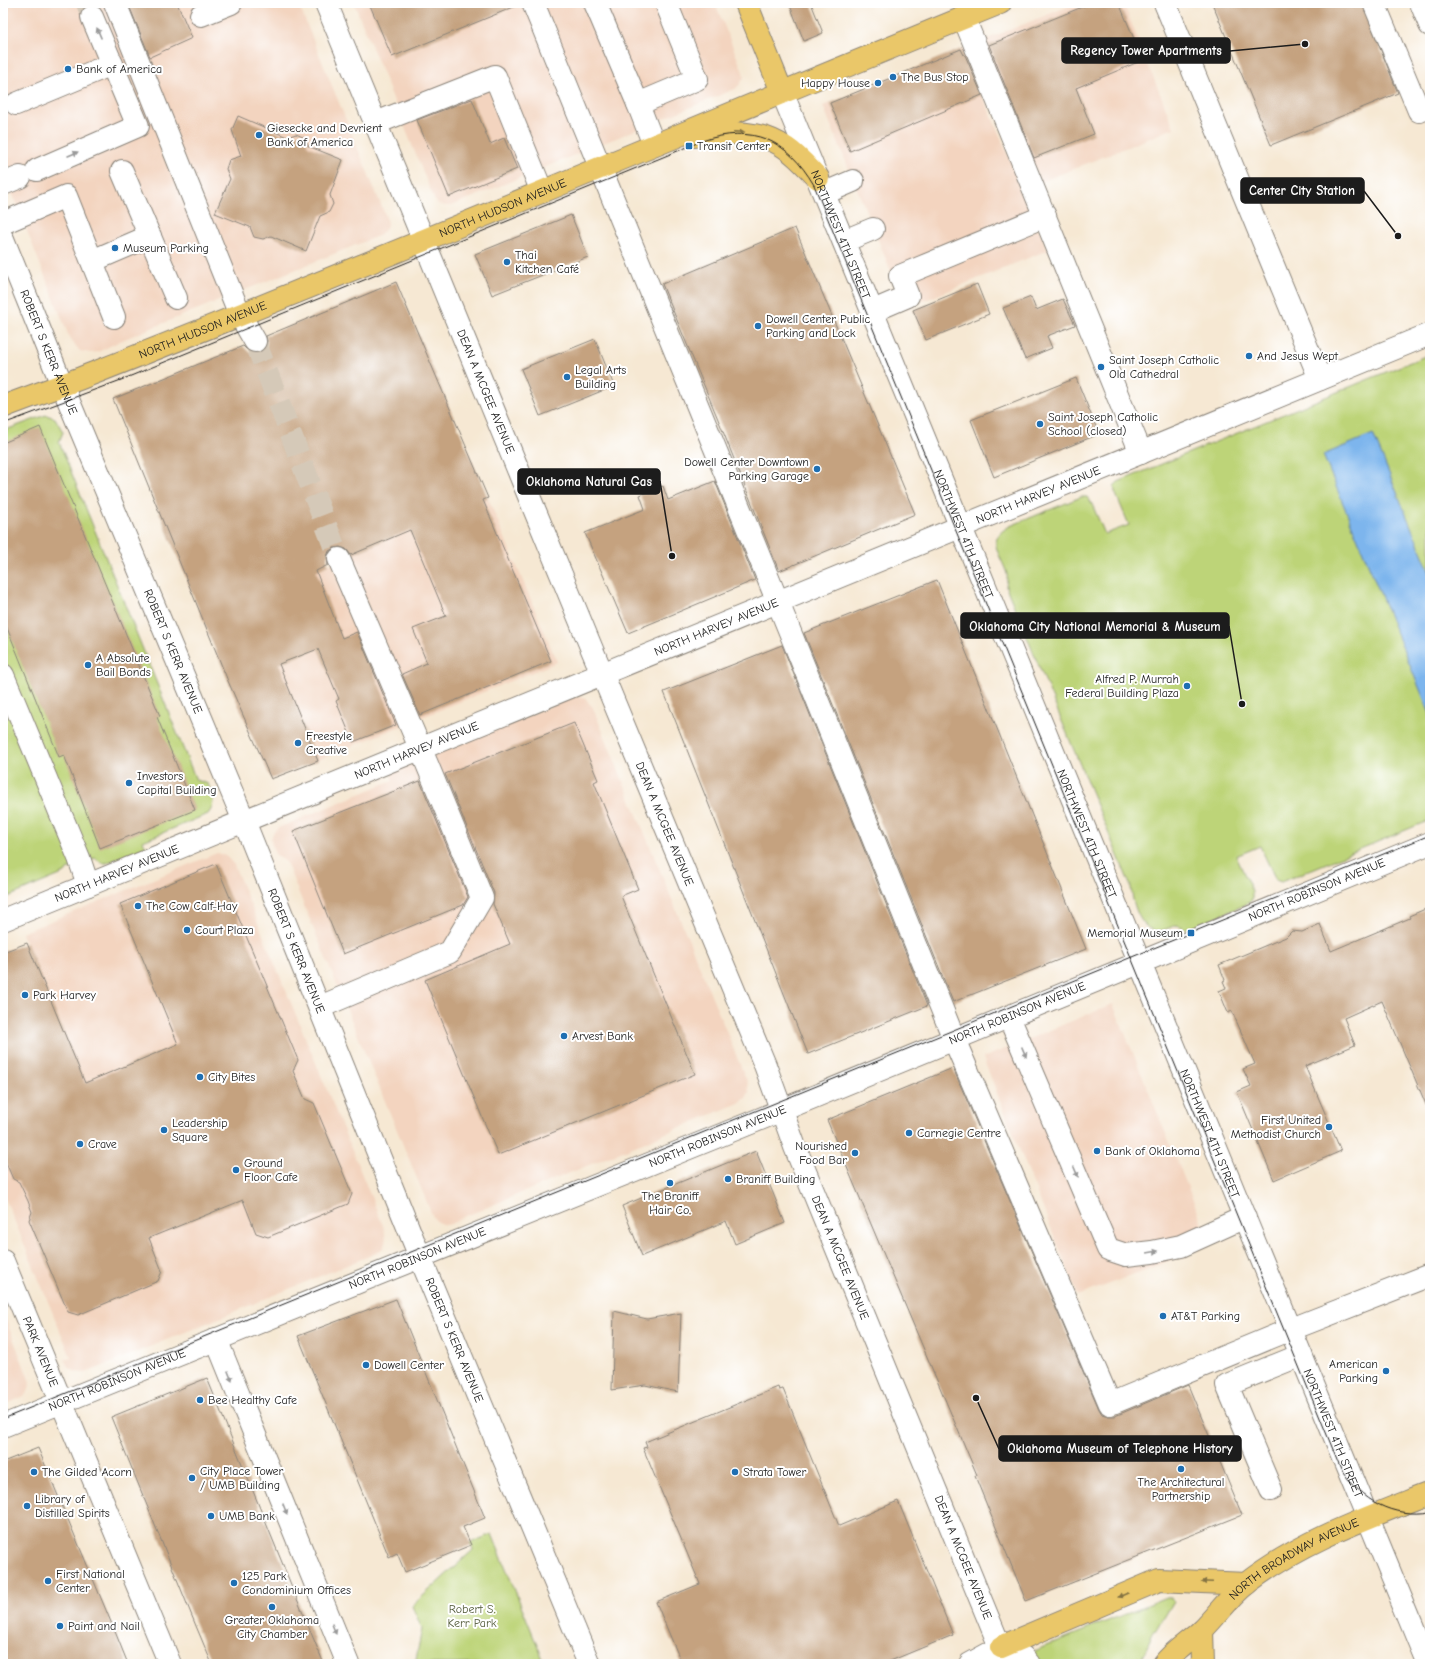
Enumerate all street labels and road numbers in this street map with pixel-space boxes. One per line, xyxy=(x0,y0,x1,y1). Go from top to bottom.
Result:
street label: NORTHWEST 4TH STREET xyxy=(808,168,873,302)
street label: NORTH HUDSON AVENUE xyxy=(437,176,568,240)
street label: ROBERT S KERR AVENUE xyxy=(17,288,81,417)
street label: NORTH HUDSON AVENUE xyxy=(137,298,268,362)
street label: DEAN A MCGEE AVENUE xyxy=(454,327,518,455)
street label: NORTH HARVEY AVENUE xyxy=(974,463,1102,527)
street label: NORTHWEST 4TH STREET xyxy=(931,468,997,601)
street label: ROBERT S KERR AVENUE xyxy=(141,587,205,716)
street label: NORTH HARVEY AVENUE xyxy=(652,595,780,659)
street label: NORTH HARVEY AVENUE xyxy=(352,718,481,782)
street label: DEAN A MCGEE AVENUE xyxy=(633,760,697,888)
street label: NORTHWEST 4TH STREET xyxy=(1054,767,1120,901)
street label: NORTH HARVEY AVENUE xyxy=(53,842,181,905)
street label: NORTH ROBINSON AVENUE xyxy=(1246,855,1387,924)
street label: ROBERT S KERR AVENUE xyxy=(265,886,328,1015)
street label: NORTH ROBINSON AVENUE xyxy=(947,979,1088,1048)
street label: NORTHWEST 4TH STREET xyxy=(1177,1067,1243,1201)
street label: NORTH ROBINSON AVENUE xyxy=(647,1102,788,1170)
street label: DEAN A MCGEE AVENUE xyxy=(809,1193,872,1322)
street label: NORTH ROBINSON AVENUE xyxy=(347,1224,488,1292)
street label: ROBERT S KERR AVENUE xyxy=(422,1276,487,1404)
street label: PARK AVENUE xyxy=(20,1314,61,1389)
street label: NORTH ROBINSON AVENUE xyxy=(46,1346,188,1414)
street label: NORTHWEST 4TH STREET xyxy=(1300,1367,1366,1500)
street label: DEAN A MCGEE AVENUE xyxy=(932,1493,995,1621)
street label: NORTH BROADWAY AVENUE xyxy=(1226,1515,1361,1603)

